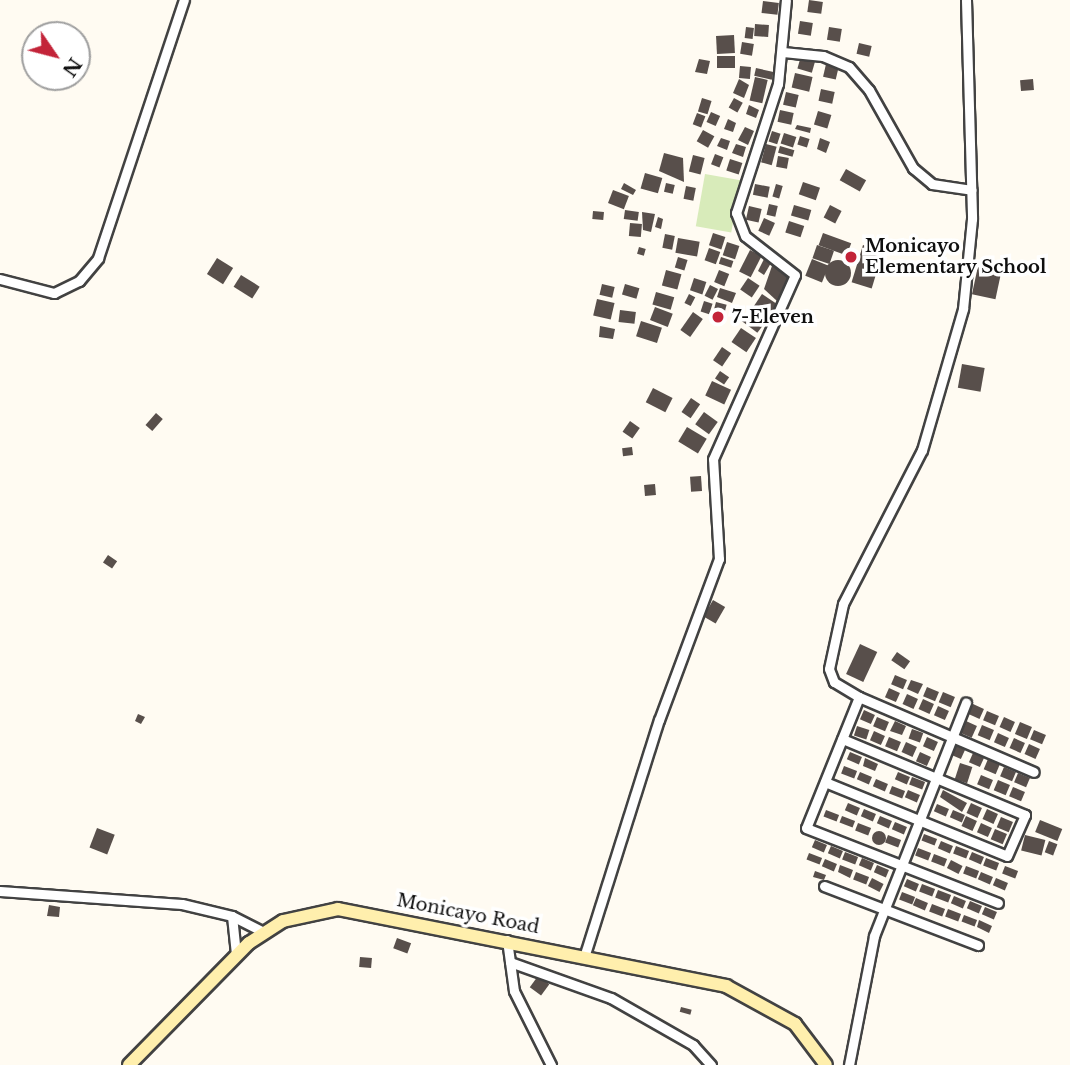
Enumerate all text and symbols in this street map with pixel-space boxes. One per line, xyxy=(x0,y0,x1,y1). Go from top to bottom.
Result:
north arrow xyxy=(21,21,91,91)
text: N xyxy=(57,53,87,81)
place label: Monicayo Elementary School xyxy=(865,236,1047,278)
marker: Monicayo Elementary School xyxy=(843,249,859,265)
place label: 7-Eleven xyxy=(732,306,814,328)
marker: 7-Eleven xyxy=(710,309,726,325)
street label: Monicayo Road xyxy=(395,890,541,938)

